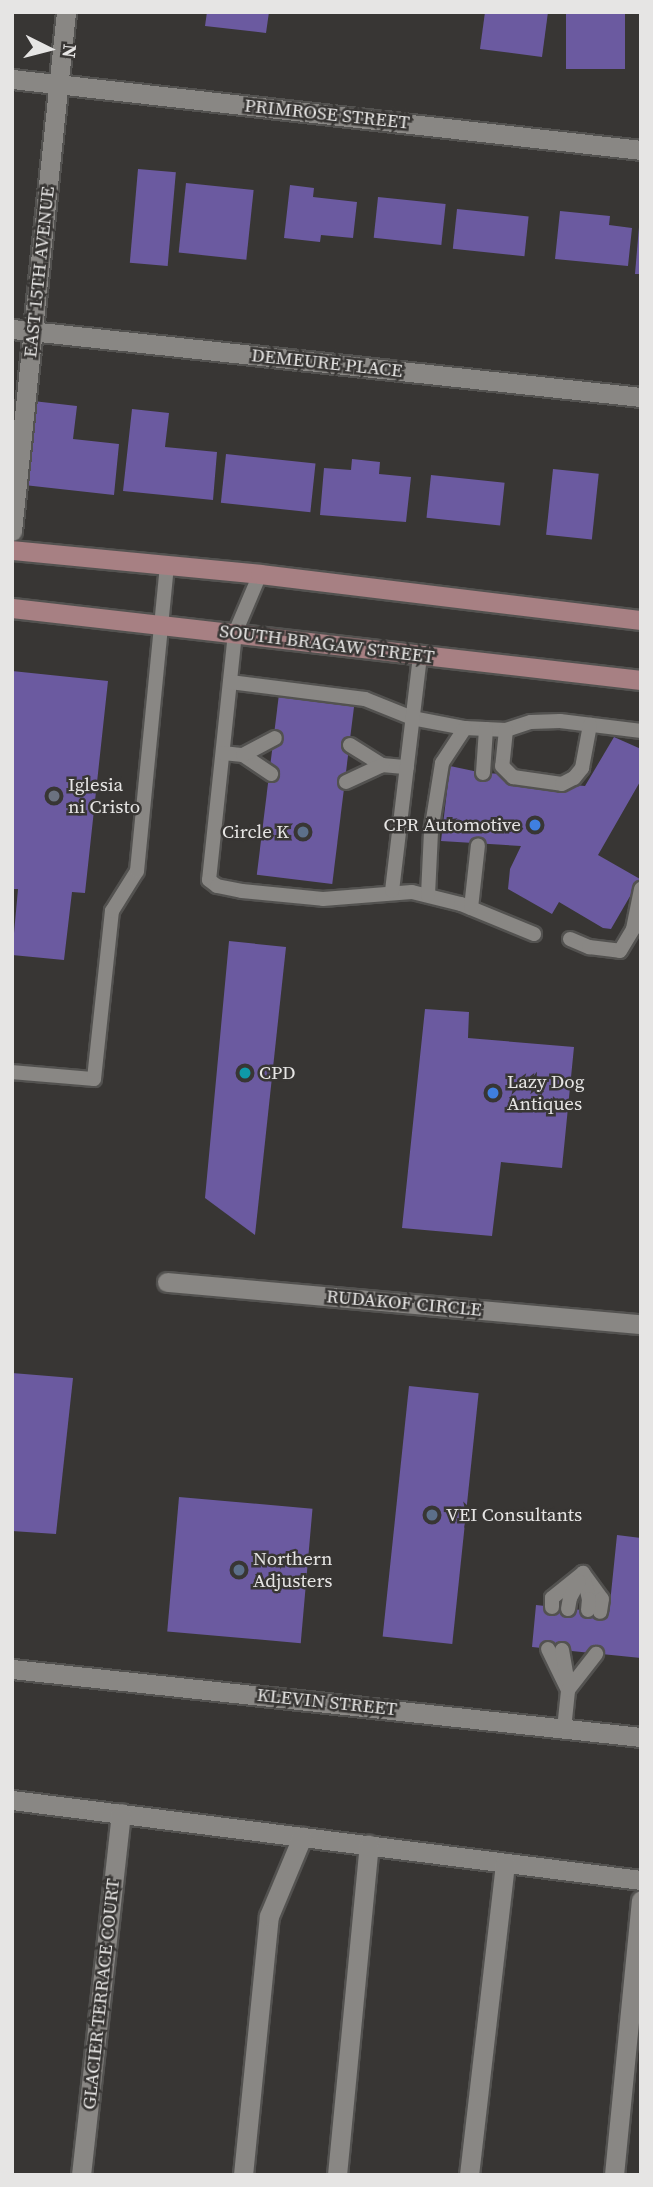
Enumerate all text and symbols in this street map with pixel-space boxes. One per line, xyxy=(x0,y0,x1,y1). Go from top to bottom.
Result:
north arrow xyxy=(14,14,84,84)
text: N xyxy=(56,43,84,59)
street label: PRIMROSE STREET xyxy=(243,94,411,134)
street label: EAST 15TH AVENUE xyxy=(19,185,59,359)
street label: DEMEURE PLACE xyxy=(250,344,404,382)
street label: SOUTH BRAGAW STREET xyxy=(218,619,436,669)
place label: Iglesia ni Cristo xyxy=(68,774,140,818)
marker: Iglesia ni Cristo xyxy=(46,788,62,804)
place label: CPR Automotive xyxy=(383,814,521,836)
marker: CPR Automotive xyxy=(527,817,543,833)
place label: Circle K xyxy=(222,821,289,843)
marker: Circle K xyxy=(295,824,311,840)
place label: CPD xyxy=(259,1062,295,1084)
marker: CPD xyxy=(237,1065,253,1081)
place label: Lazy Dog Antiques xyxy=(507,1071,585,1115)
marker: Lazy Dog Antiques xyxy=(485,1085,501,1101)
street label: RUDAKOF CIRCLE xyxy=(325,1285,483,1321)
place label: VEI Consultants xyxy=(446,1504,582,1526)
marker: VEI Consultants xyxy=(424,1507,440,1523)
place label: Northern Adjusters xyxy=(253,1548,333,1592)
marker: Northern Adjusters xyxy=(231,1562,247,1578)
street label: KLEVIN STREET xyxy=(256,1683,398,1721)
street label: GLACIER TERRACE COURT xyxy=(78,1877,124,2111)

